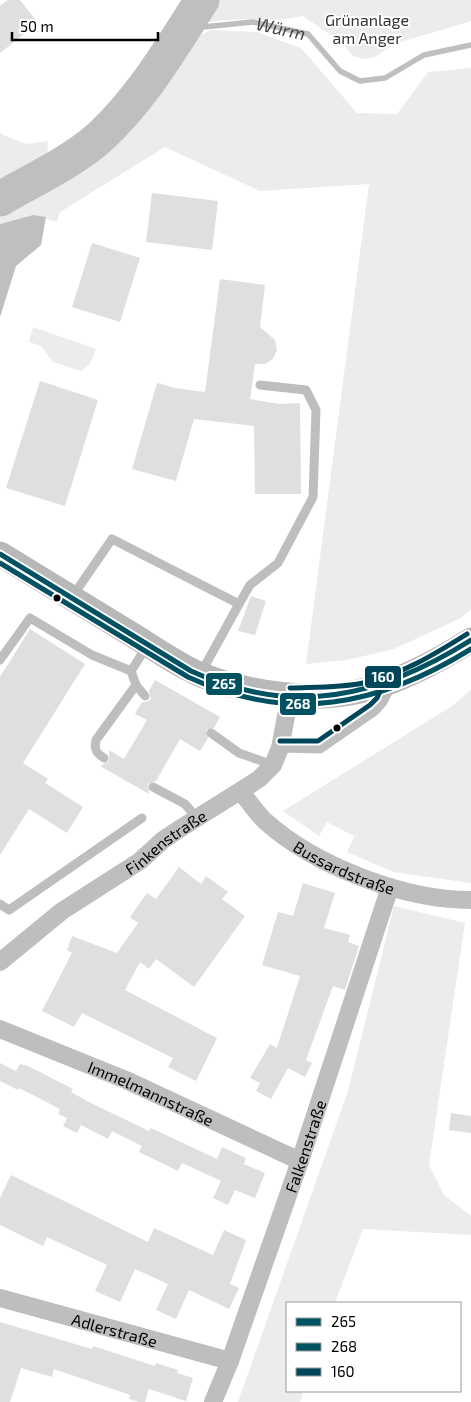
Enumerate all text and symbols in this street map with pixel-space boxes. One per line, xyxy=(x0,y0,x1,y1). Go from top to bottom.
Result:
scale bar xyxy=(12,10,159,42)
park label: Grünanlage am Anger xyxy=(325,10,409,47)
water label: Würm xyxy=(254,12,308,44)
text: 50 m xyxy=(20,17,54,35)
unlabelled marker xyxy=(52,593,62,603)
line badge: 160 xyxy=(364,665,402,689)
text: 160 xyxy=(371,668,395,685)
line badge: 265 xyxy=(205,672,243,696)
text: 265 xyxy=(212,675,236,692)
line badge: 268 xyxy=(279,692,317,716)
text: 268 xyxy=(285,695,311,712)
unlabelled marker xyxy=(332,723,342,733)
street label: Finkenstraße xyxy=(121,805,209,878)
street label: Bussardstraße xyxy=(290,836,397,897)
street label: Immelmannstraße xyxy=(85,1056,217,1129)
street label: Falkenstraße xyxy=(280,1097,329,1195)
legend xyxy=(286,1302,461,1392)
street label: Adlerstraße xyxy=(70,1309,160,1350)
text: 265 xyxy=(331,1312,356,1330)
text: 268 xyxy=(331,1337,357,1355)
text: 160 xyxy=(331,1362,355,1380)

